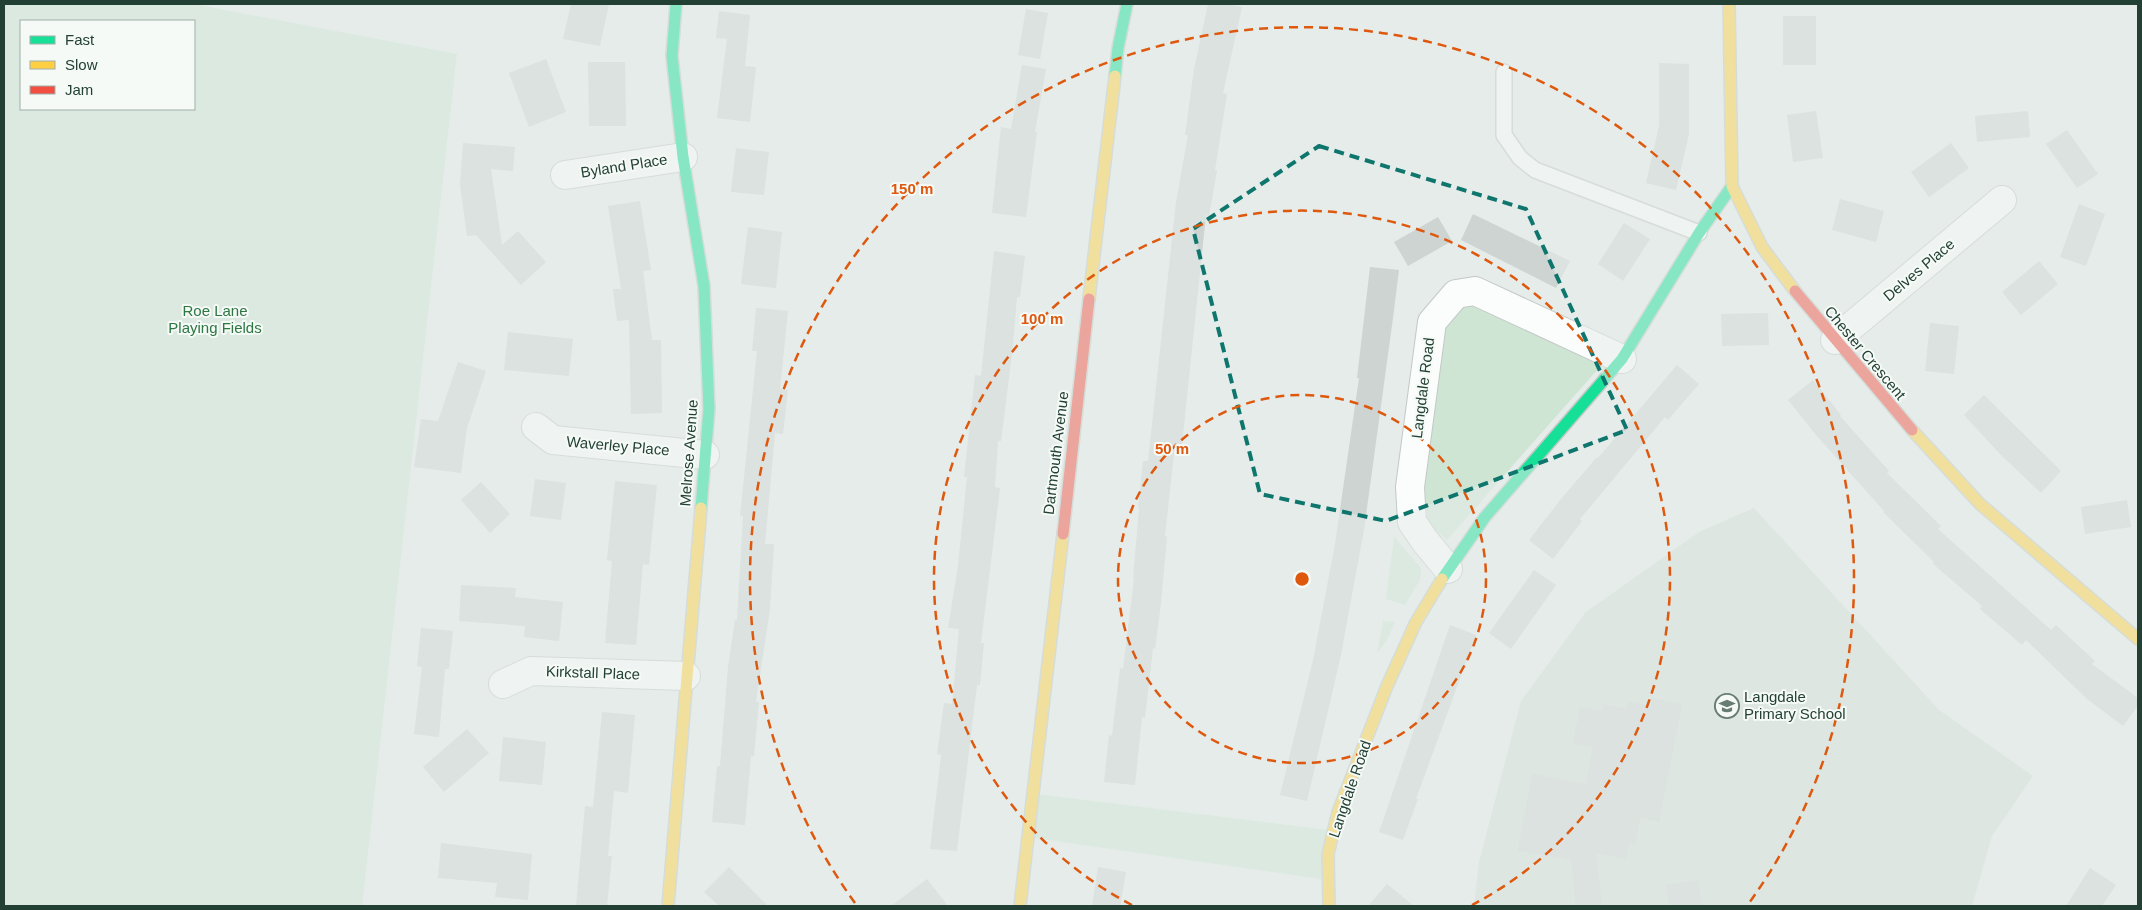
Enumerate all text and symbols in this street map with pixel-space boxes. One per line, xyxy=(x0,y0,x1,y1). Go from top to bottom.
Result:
legend xyxy=(20,20,195,110)
text: Fast xyxy=(65,31,95,48)
text: Slow xyxy=(65,56,98,73)
text: Jam xyxy=(65,81,93,98)
street label: Byland Place xyxy=(579,150,668,181)
text: 150 m xyxy=(891,180,933,197)
street label: Delves Place xyxy=(1880,235,1958,304)
park label: Roe Lane Playing Fields xyxy=(168,302,262,336)
street label: Chester Crescent xyxy=(1821,303,1910,403)
text: 100 m xyxy=(1021,310,1063,327)
street label: Langdale Road xyxy=(1408,336,1437,439)
street label: Dartmouth Avenue xyxy=(1040,390,1071,516)
street label: Melrose Avenue xyxy=(676,399,701,507)
street label: Waverley Place xyxy=(566,433,670,458)
text: 50 m xyxy=(1155,440,1189,457)
centre of rings xyxy=(1293,570,1311,588)
street label: Kirkstall Place xyxy=(546,662,640,683)
place label: Langdale Primary School xyxy=(1744,688,1846,722)
school or university icon: Langdale Primary School xyxy=(1714,693,1740,719)
street label: Langdale Road xyxy=(1325,738,1374,840)

